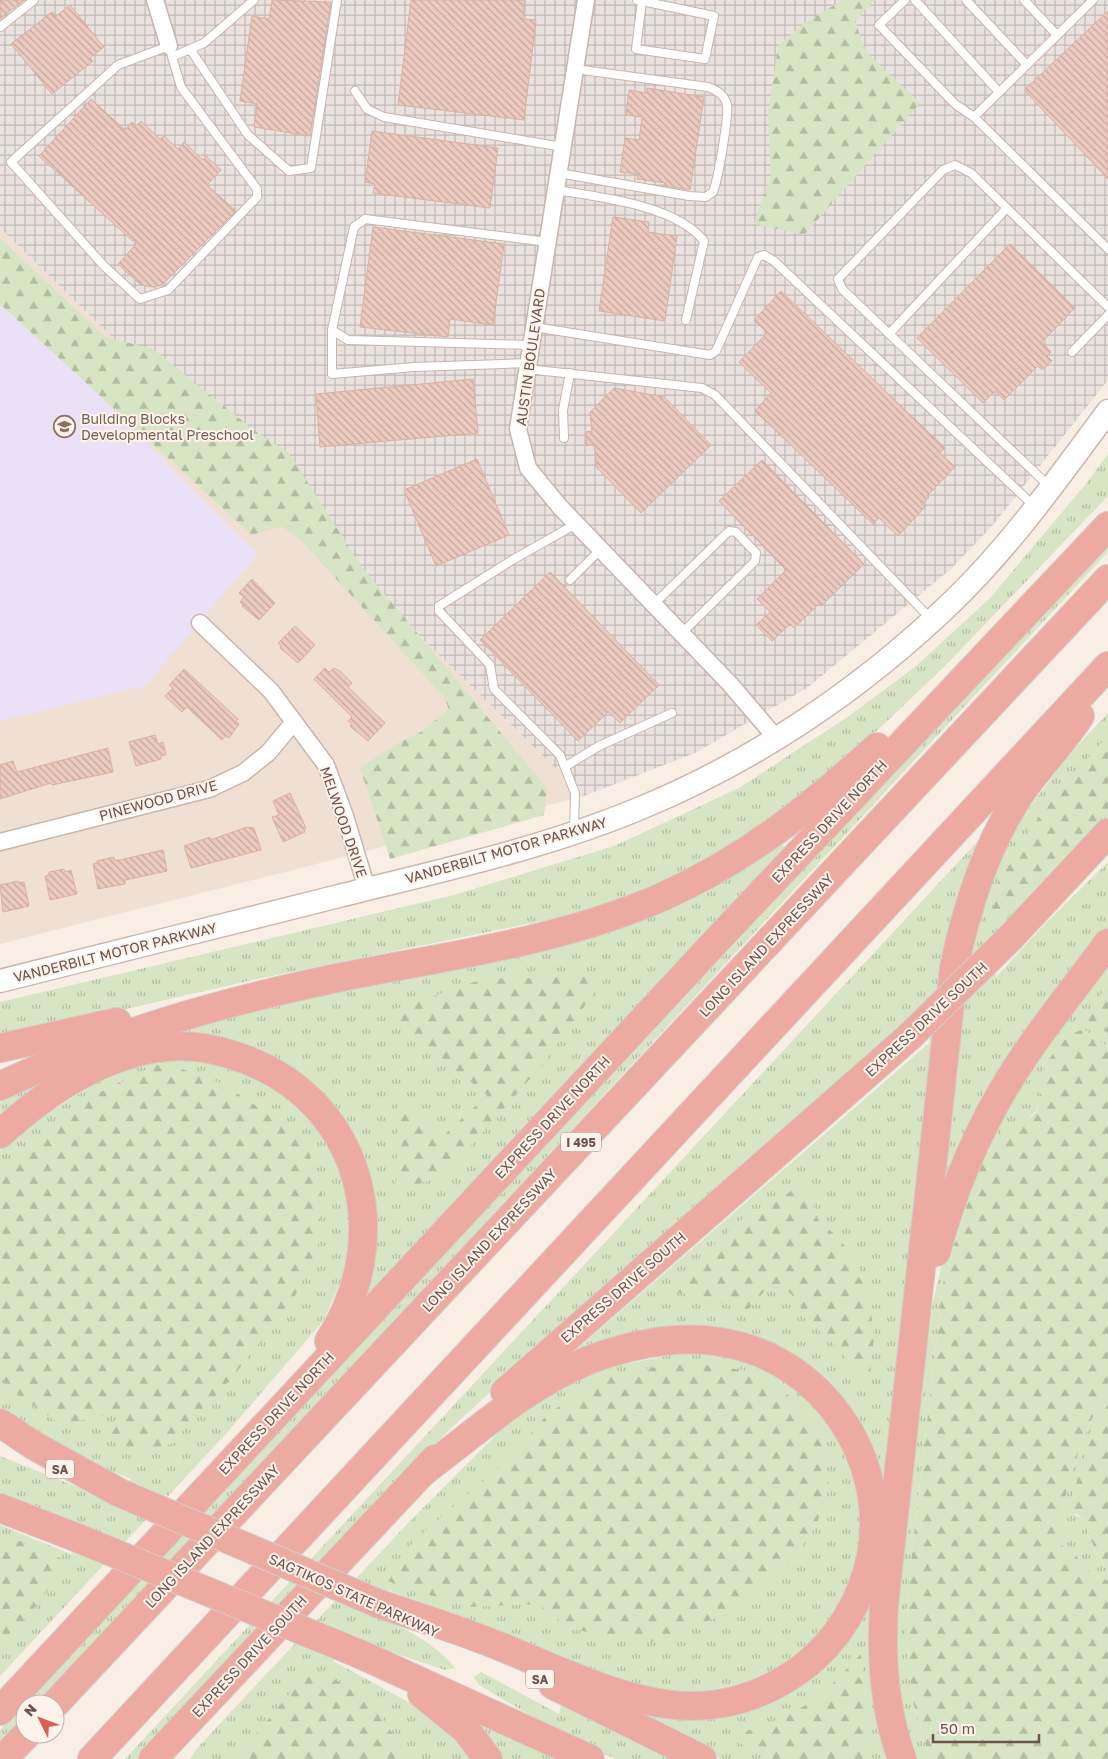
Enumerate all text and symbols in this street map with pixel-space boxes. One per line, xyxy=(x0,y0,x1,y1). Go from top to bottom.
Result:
street label: AUSTIN BOULEVARD xyxy=(512,287,548,427)
place label: Building Blocks Developmental Preschool xyxy=(81,410,254,443)
school or university icon: Building Blocks Developmental Preschool xyxy=(53,414,77,438)
street label: EXPRESS DRIVE NORTH xyxy=(768,756,890,886)
street label: MELWOOD DRIVE xyxy=(317,764,371,880)
street label: PINEWOOD DRIVE xyxy=(97,776,219,824)
street label: VANDERBILT MOTOR PARKWAY xyxy=(403,813,609,887)
street label: LONG ISLAND EXPRESSWAY xyxy=(695,870,837,1020)
street label: VANDERBILT MOTOR PARKWAY xyxy=(12,918,218,986)
street label: EXPRESS DRIVE SOUTH xyxy=(862,958,990,1080)
street label: EXPRESS DRIVE NORTH xyxy=(491,1052,613,1182)
road number: I 495 xyxy=(561,1132,601,1152)
street label: LONG ISLAND EXPRESSWAY xyxy=(418,1165,560,1315)
street label: EXPRESS DRIVE SOUTH xyxy=(557,1228,689,1346)
street label: EXPRESS DRIVE NORTH xyxy=(215,1348,337,1478)
road number: SA xyxy=(46,1460,74,1478)
street label: LONG ISLAND EXPRESSWAY xyxy=(141,1461,283,1611)
street label: SAGTIKOS STATE PARKWAY xyxy=(266,1550,442,1640)
street label: EXPRESS DRIVE SOUTH xyxy=(188,1592,310,1720)
road number: SA xyxy=(526,1670,554,1688)
north arrow xyxy=(15,1694,65,1744)
text: N xyxy=(20,1700,40,1720)
scale bar xyxy=(933,1712,1039,1744)
text: 50 m xyxy=(940,1719,975,1737)

